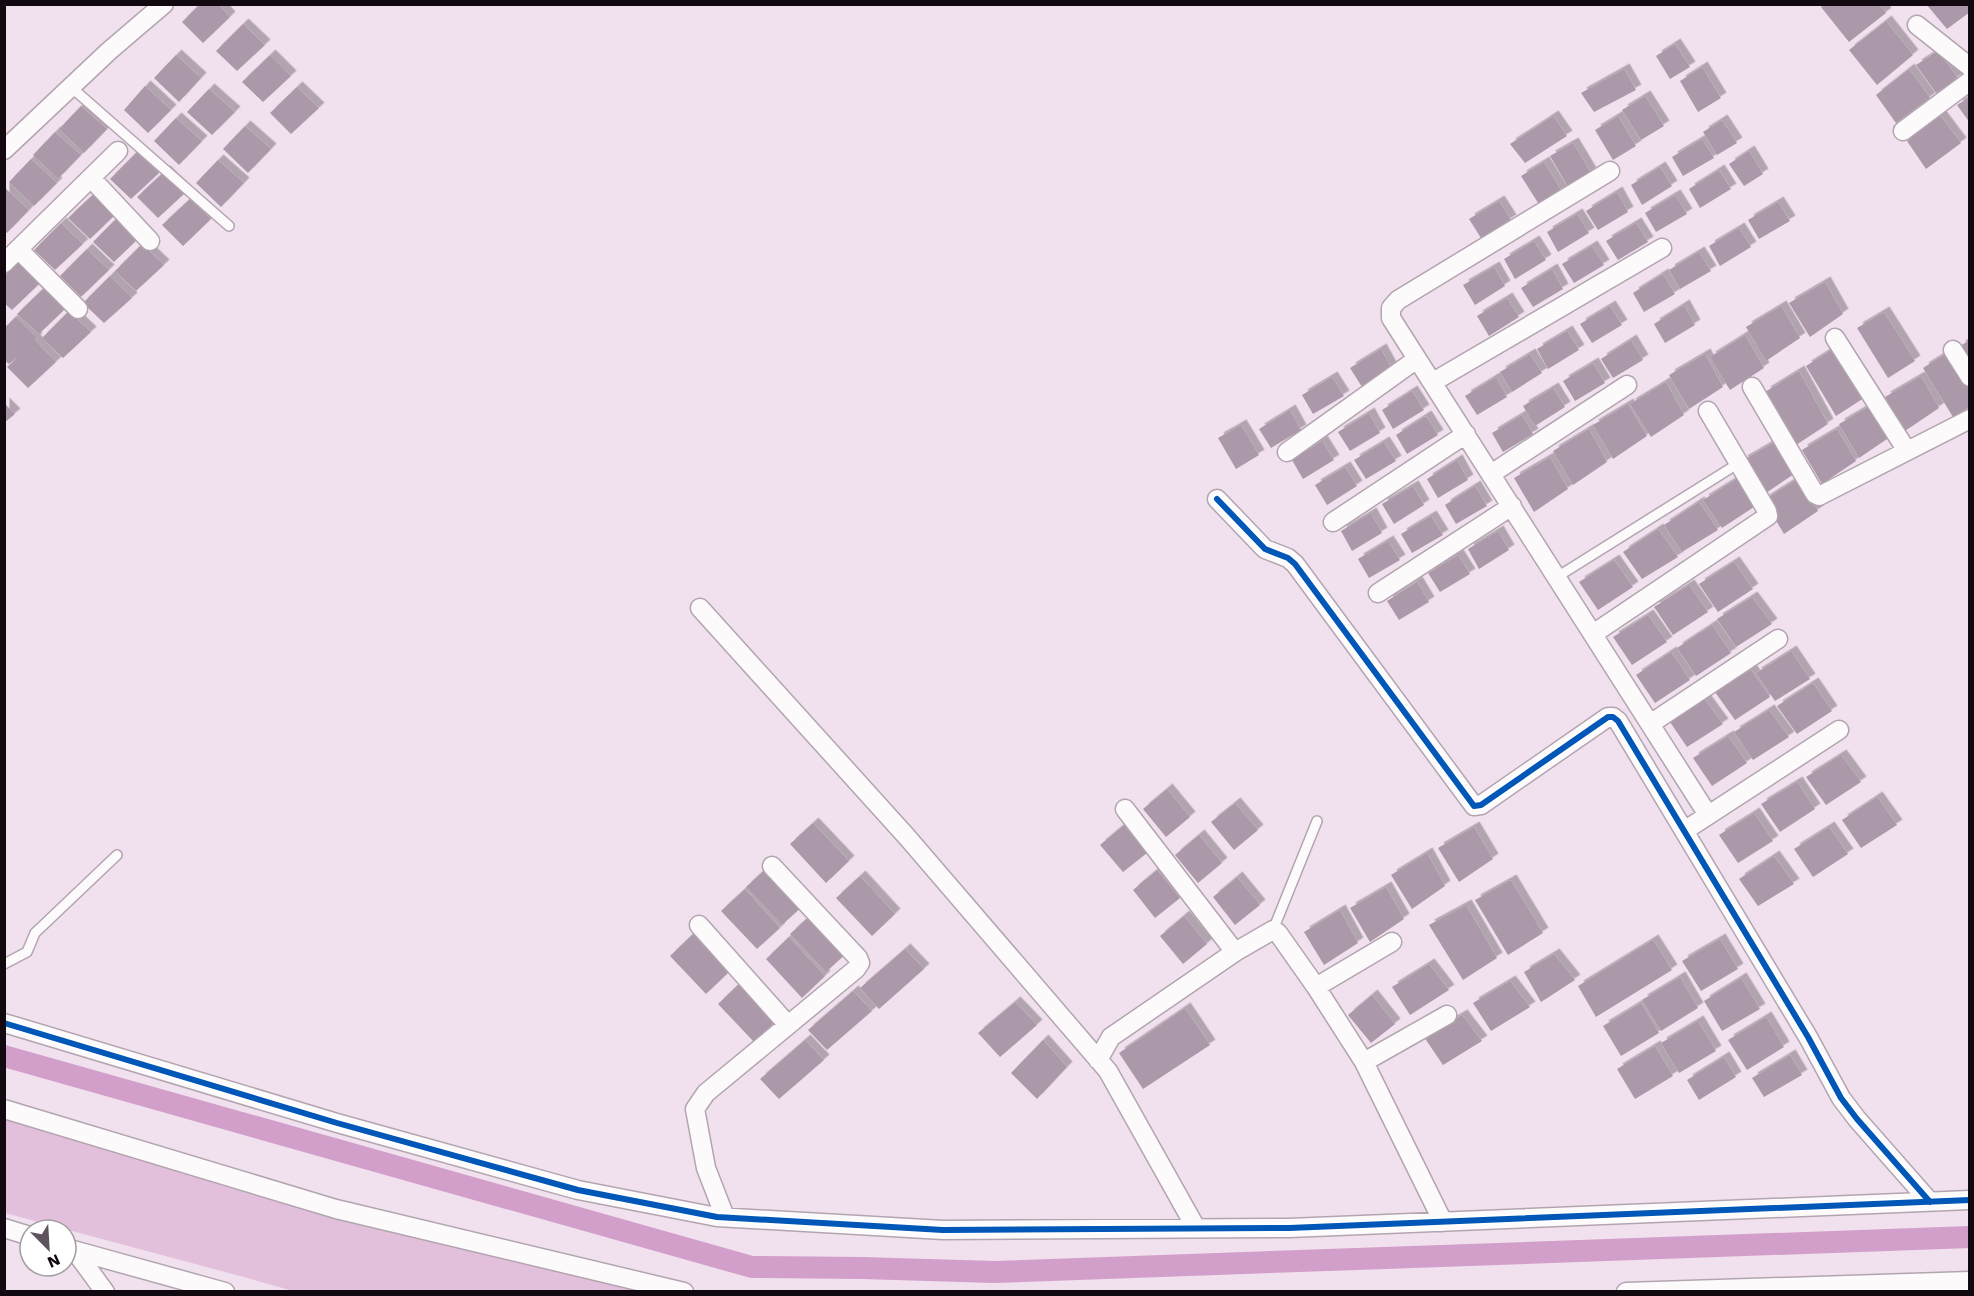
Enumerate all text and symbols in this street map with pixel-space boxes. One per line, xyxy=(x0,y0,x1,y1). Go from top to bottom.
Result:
north arrow xyxy=(18,1218,78,1278)
text: N xyxy=(45,1250,63,1272)

